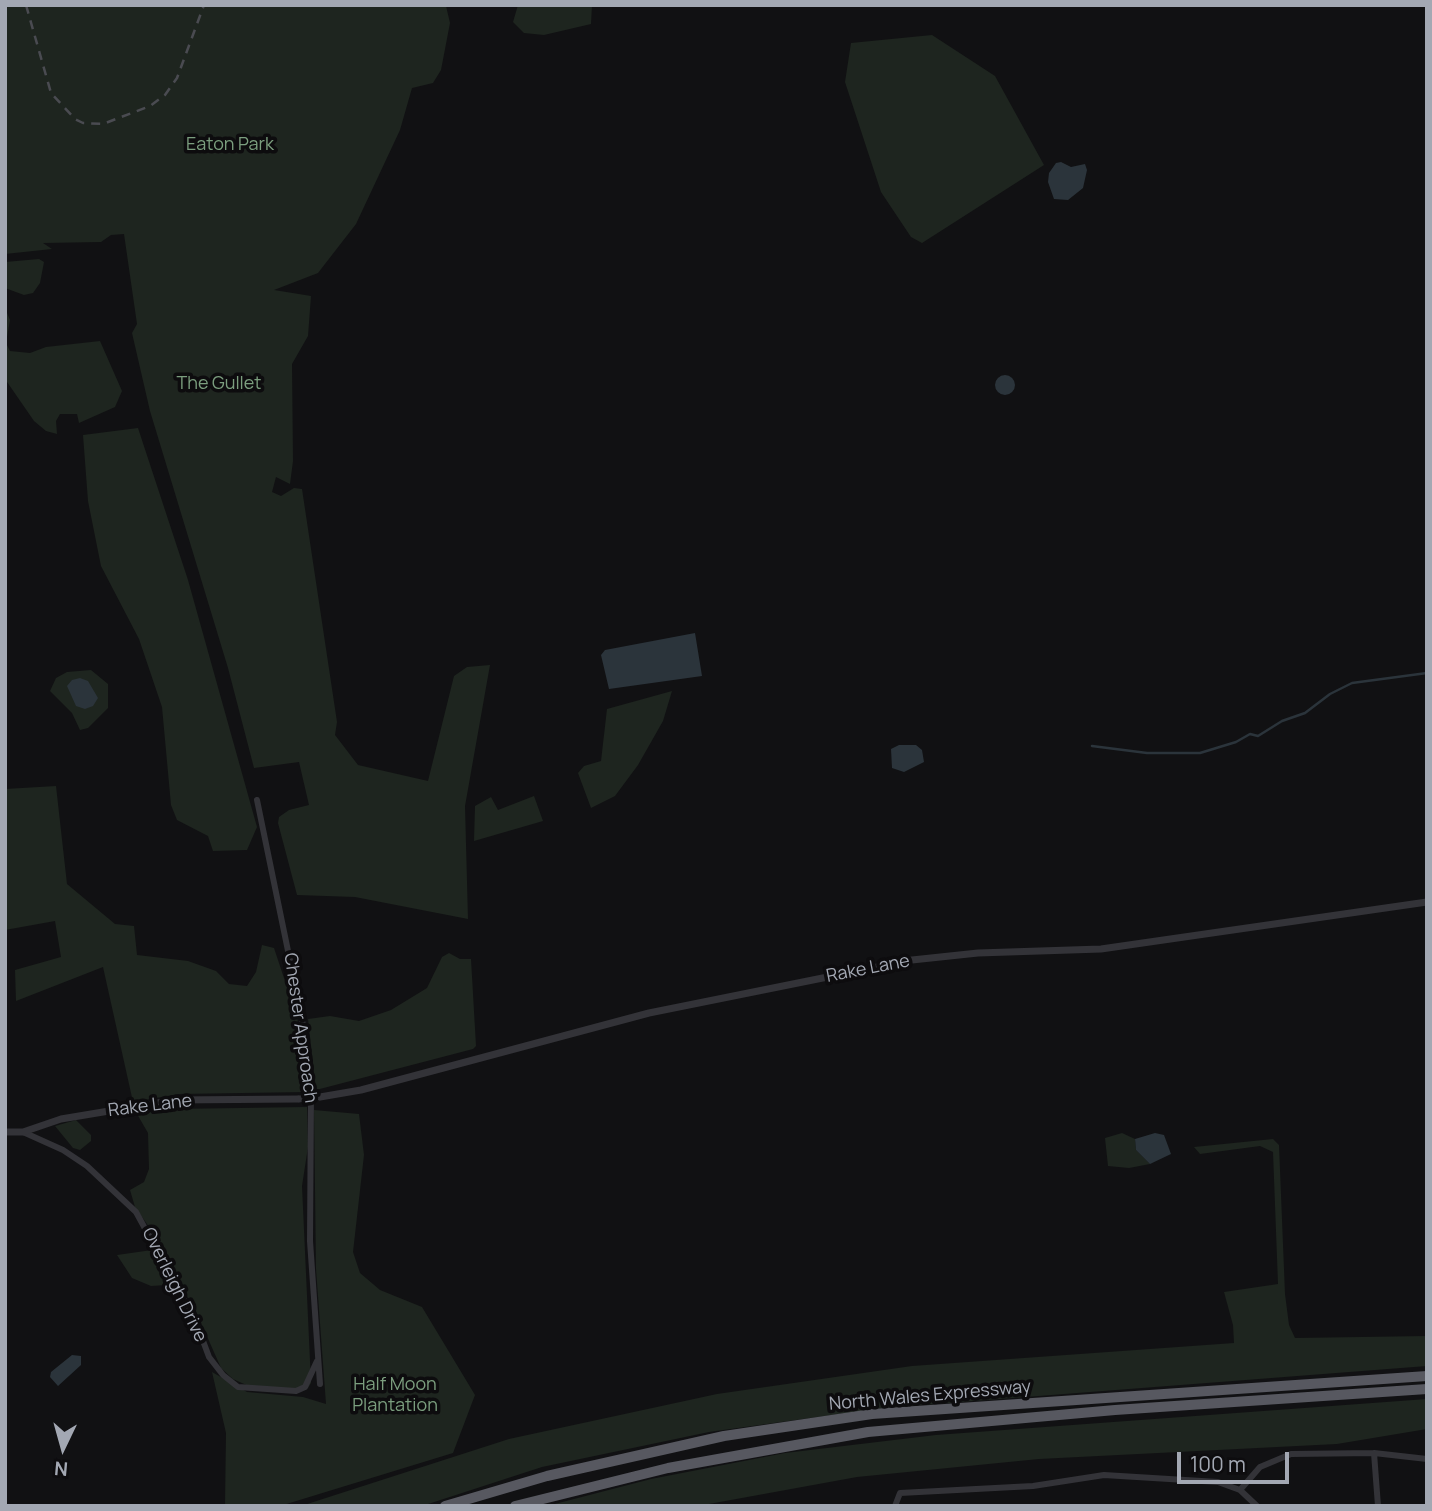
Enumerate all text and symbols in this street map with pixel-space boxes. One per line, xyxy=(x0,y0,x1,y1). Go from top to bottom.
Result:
park label: Eaton Park xyxy=(186,134,274,156)
park label: The Gullet xyxy=(176,373,262,395)
street label: Rake Lane xyxy=(824,950,912,988)
street label: Chester Approach xyxy=(279,952,321,1104)
street label: Rake Lane xyxy=(107,1090,193,1122)
street label: Overleigh Drive xyxy=(137,1224,211,1346)
park label: Half Moon Plantation xyxy=(352,1374,438,1416)
street label: North Wales Expressway xyxy=(828,1376,1032,1416)
north arrow xyxy=(28,1413,98,1483)
scale bar xyxy=(1180,1438,1292,1482)
text: 100 m xyxy=(1190,1450,1246,1478)
text: N xyxy=(53,1455,69,1482)

